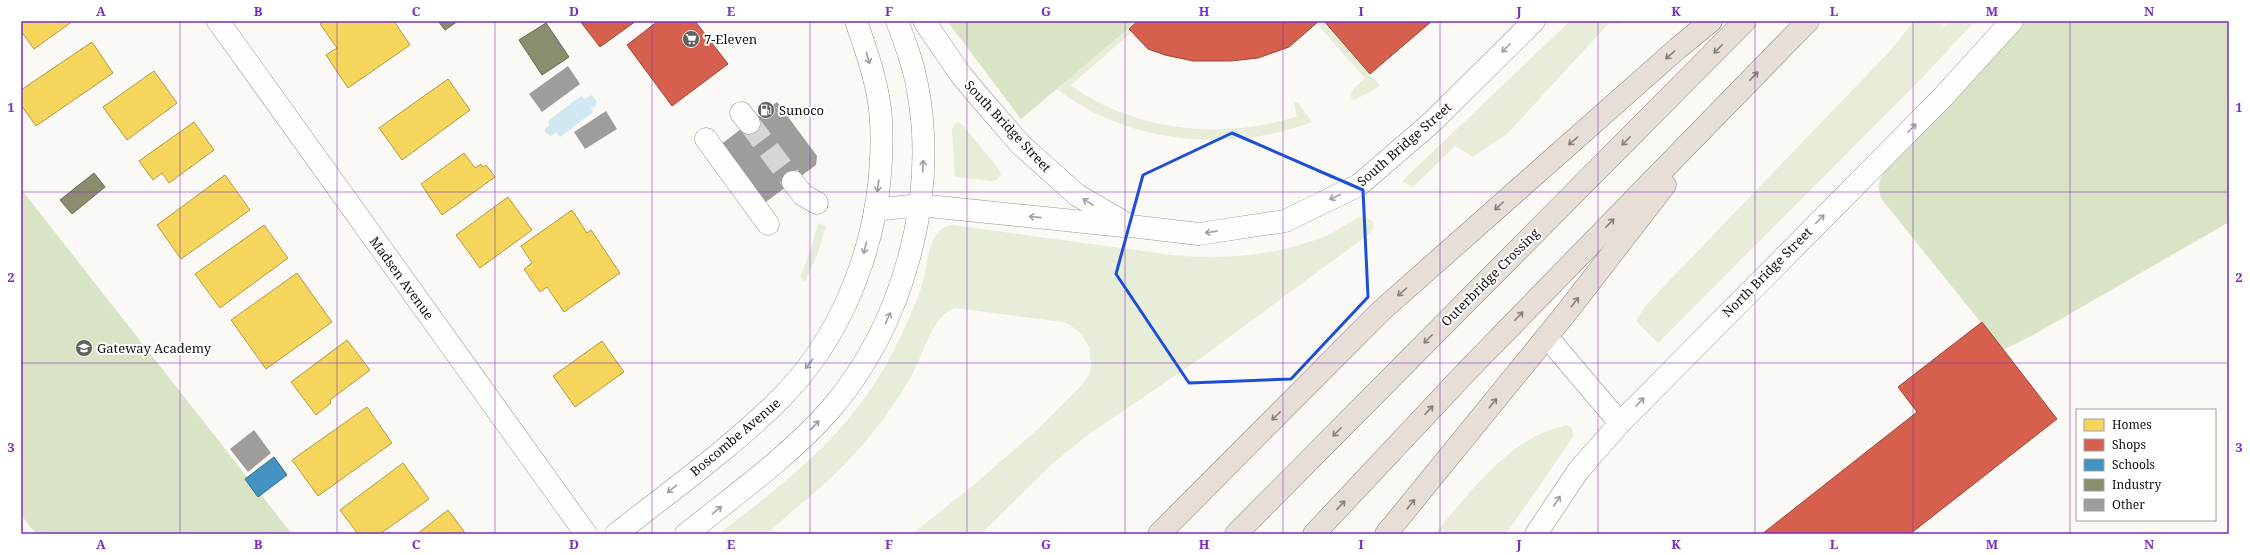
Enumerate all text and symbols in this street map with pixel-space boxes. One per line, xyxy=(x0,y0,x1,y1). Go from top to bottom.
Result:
text: A xyxy=(96,2,106,20)
text: B xyxy=(254,2,263,20)
text: C xyxy=(412,2,421,20)
text: D xyxy=(569,2,579,20)
text: E xyxy=(727,2,736,20)
text: F xyxy=(885,2,893,20)
text: G xyxy=(1041,2,1051,20)
text: H xyxy=(1199,2,1210,20)
text: I xyxy=(1358,2,1364,20)
text: J xyxy=(1515,2,1522,20)
text: K xyxy=(1671,2,1681,20)
text: L xyxy=(1830,2,1839,20)
text: M xyxy=(1986,2,1999,20)
text: N xyxy=(2144,2,2155,20)
supermarket icon: 7-Eleven xyxy=(681,29,701,49)
place label: 7-Eleven xyxy=(704,30,758,48)
one-way arrow xyxy=(1501,44,1511,53)
one-way arrow xyxy=(1713,44,1723,54)
one-way arrow xyxy=(1665,50,1675,59)
one-way arrow xyxy=(865,51,872,64)
one-way arrow xyxy=(1749,71,1759,81)
street label: South Bridge Street xyxy=(961,76,1056,176)
text: 1 xyxy=(7,98,15,116)
street label: South Bridge Street xyxy=(1353,98,1455,190)
text: 1 xyxy=(2235,98,2243,116)
fuel station icon: Sunoco xyxy=(756,100,776,120)
place label: Sunoco xyxy=(779,101,824,119)
one-way arrow xyxy=(1907,123,1917,132)
one-way arrow xyxy=(1568,136,1578,146)
one-way arrow xyxy=(1621,136,1631,145)
one-way arrow xyxy=(919,160,927,173)
one-way arrow xyxy=(874,179,882,192)
one-way arrow xyxy=(1329,194,1341,201)
one-way arrow xyxy=(1082,197,1094,205)
one-way arrow xyxy=(1495,201,1505,210)
one-way arrow xyxy=(1029,213,1042,220)
one-way arrow xyxy=(1815,214,1825,224)
one-way arrow xyxy=(1605,218,1615,228)
street label: North Bridge Street xyxy=(1718,223,1816,321)
street label: Outerbridge Crossing xyxy=(1437,224,1543,330)
one-way arrow xyxy=(1205,228,1218,236)
street label: Madsen Avenue xyxy=(366,233,438,323)
one-way arrow xyxy=(861,242,869,255)
text: 2 xyxy=(7,268,15,286)
text: 2 xyxy=(2235,268,2243,286)
one-way arrow xyxy=(1397,288,1407,297)
one-way arrow xyxy=(1570,296,1579,307)
one-way arrow xyxy=(1515,311,1524,321)
one-way arrow xyxy=(885,313,892,325)
one-way arrow xyxy=(1423,334,1433,344)
school or university icon: Gateway Academy xyxy=(74,338,94,358)
place label: Gateway Academy xyxy=(97,339,212,357)
one-way arrow xyxy=(805,359,813,370)
street label: Boscombe Avenue xyxy=(686,394,784,480)
one-way arrow xyxy=(1635,397,1645,407)
one-way arrow xyxy=(1488,398,1497,408)
one-way arrow xyxy=(1425,405,1434,415)
legend xyxy=(2076,409,2216,521)
one-way arrow xyxy=(1271,411,1281,421)
text: Homes xyxy=(2112,416,2152,433)
one-way arrow xyxy=(810,420,820,430)
one-way arrow xyxy=(1332,427,1341,437)
text: Shops xyxy=(2112,436,2146,453)
text: 3 xyxy=(7,438,15,456)
text: 3 xyxy=(2235,438,2243,456)
text: Schools xyxy=(2112,456,2155,473)
text: Industry xyxy=(2112,476,2161,493)
one-way arrow xyxy=(667,485,678,494)
one-way arrow xyxy=(1553,496,1561,507)
text: Other xyxy=(2112,496,2145,513)
one-way arrow xyxy=(1406,498,1415,509)
one-way arrow xyxy=(1336,501,1345,511)
one-way arrow xyxy=(711,505,722,514)
text: A xyxy=(96,535,106,553)
text: B xyxy=(254,535,263,553)
text: C xyxy=(412,535,421,553)
text: D xyxy=(569,535,579,553)
text: E xyxy=(727,535,736,553)
text: F xyxy=(885,535,893,553)
text: G xyxy=(1041,535,1051,553)
text: H xyxy=(1199,535,1210,553)
text: I xyxy=(1358,535,1364,553)
text: J xyxy=(1515,535,1522,553)
text: K xyxy=(1671,535,1681,553)
text: L xyxy=(1830,535,1839,553)
text: M xyxy=(1986,535,1999,553)
text: N xyxy=(2144,535,2155,553)

